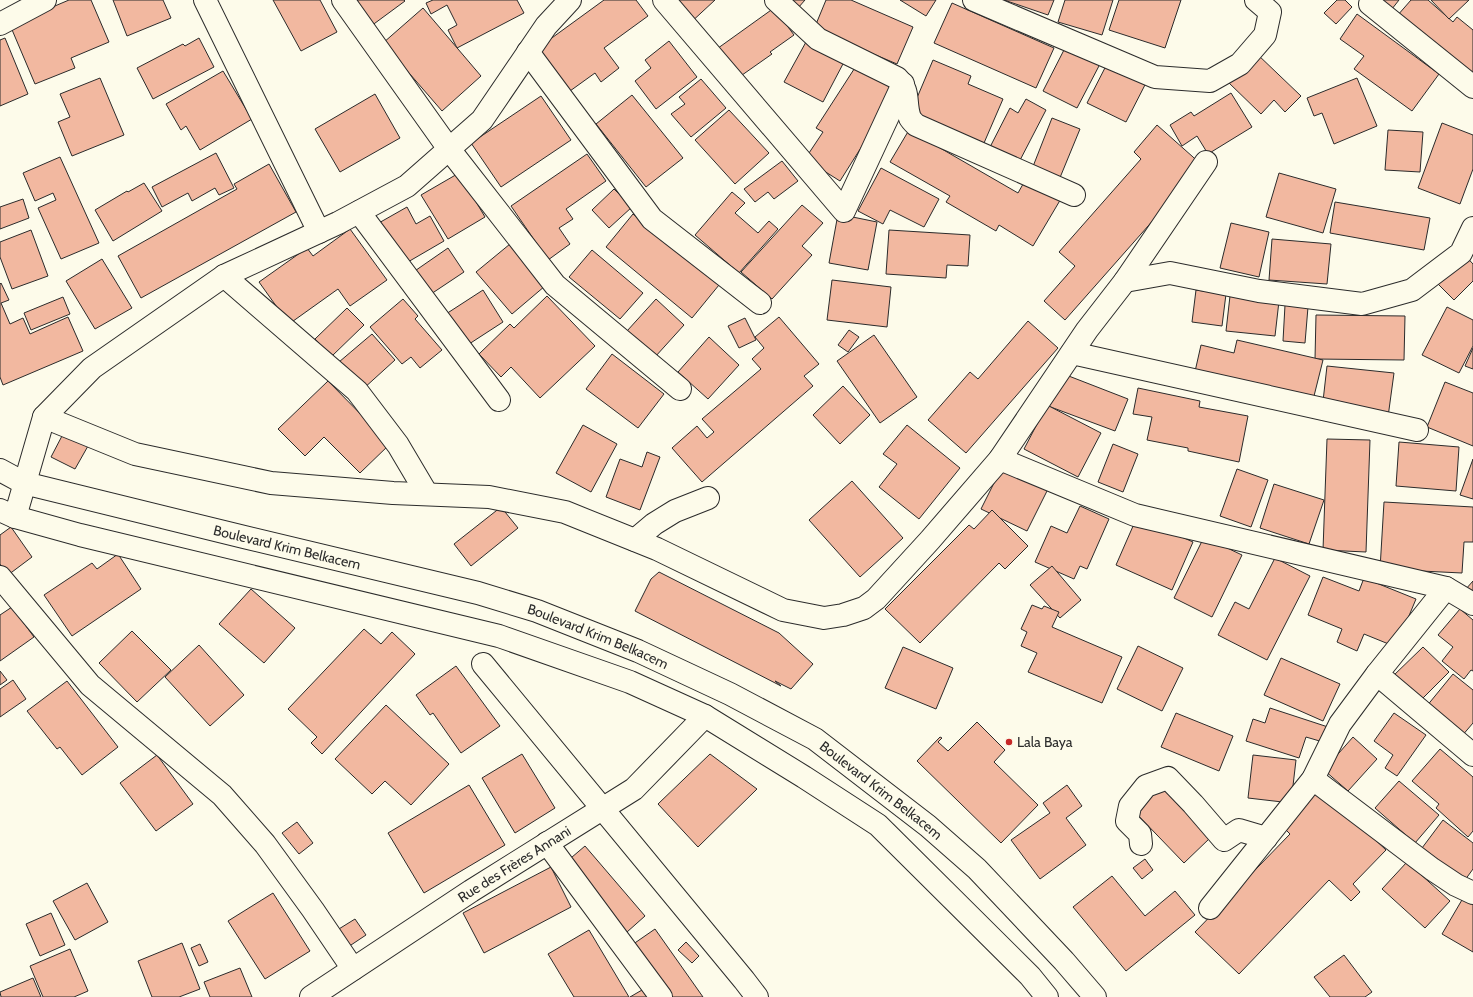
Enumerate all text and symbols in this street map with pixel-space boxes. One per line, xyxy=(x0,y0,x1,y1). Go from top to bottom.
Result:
street label: Boulevard Krim Belkacem xyxy=(212,521,362,574)
street label: Boulevard Krim Belkacem xyxy=(525,600,671,673)
place label: Lala Baya xyxy=(1017,733,1073,751)
street label: Boulevard Krim Belkacem xyxy=(816,737,946,844)
marker: Lala Baya xyxy=(1004,737,1014,747)
street label: Rue des Frères Annani xyxy=(454,822,574,906)

